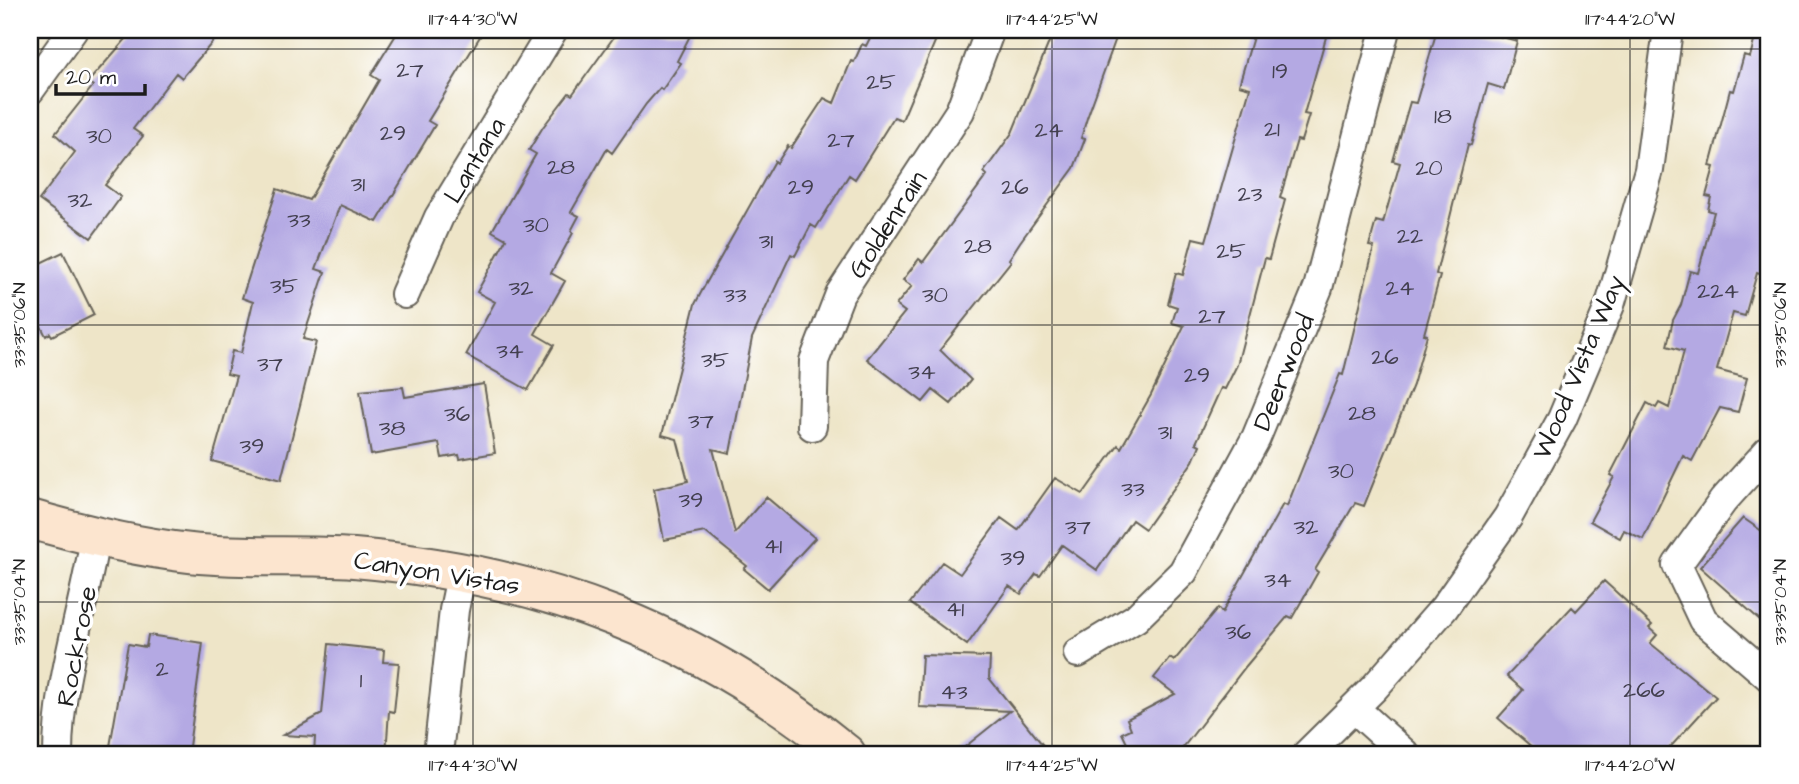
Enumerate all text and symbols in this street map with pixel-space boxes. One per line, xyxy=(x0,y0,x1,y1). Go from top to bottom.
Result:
text: 117°44'30"W xyxy=(429,7,517,32)
text: 117°44'25"W xyxy=(1006,7,1098,32)
text: 117°44'20"W xyxy=(1585,7,1675,32)
scale bar xyxy=(56,52,145,96)
house number: 27 xyxy=(396,54,424,86)
house number: 19 xyxy=(1272,55,1288,87)
text: 20 m xyxy=(66,63,117,92)
house number: 25 xyxy=(866,66,896,98)
house number: 18 xyxy=(1434,100,1452,132)
street label: Lantana xyxy=(435,111,515,210)
house number: 21 xyxy=(1264,113,1280,145)
house number: 24 xyxy=(1035,114,1064,146)
house number: 29 xyxy=(380,117,406,149)
house number: 30 xyxy=(86,120,112,152)
house number: 27 xyxy=(827,124,855,156)
house number: 28 xyxy=(547,151,575,183)
house number: 20 xyxy=(1415,152,1443,184)
street label: Goldenrain xyxy=(840,164,936,285)
house number: 31 xyxy=(351,168,365,200)
house number: 29 xyxy=(788,171,814,203)
house number: 26 xyxy=(1001,171,1029,203)
house number: 23 xyxy=(1238,178,1263,210)
house number: 32 xyxy=(68,184,92,216)
house number: 33 xyxy=(287,204,311,236)
house number: 30 xyxy=(523,209,549,241)
house number: 22 xyxy=(1397,220,1423,252)
house number: 31 xyxy=(759,225,773,257)
house number: 28 xyxy=(964,230,992,262)
house number: 25 xyxy=(1216,235,1246,267)
house number: 35 xyxy=(270,270,298,302)
street label: Wood Vista Way xyxy=(1524,270,1636,466)
house number: 32 xyxy=(509,272,533,304)
house number: 24 xyxy=(1386,272,1415,304)
house number: 224 xyxy=(1697,275,1739,307)
house number: 33 xyxy=(723,279,747,311)
house number: 30 xyxy=(922,279,948,311)
text: 33°35'06"N xyxy=(7,282,32,368)
text: 33°35'06"N xyxy=(1768,282,1793,368)
house number: 27 xyxy=(1198,300,1226,332)
street label: Deerwood xyxy=(1244,309,1324,436)
house number: 34 xyxy=(496,335,524,367)
house number: 26 xyxy=(1371,341,1399,373)
house number: 35 xyxy=(701,344,729,376)
house number: 37 xyxy=(257,348,283,380)
house number: 34 xyxy=(908,356,936,388)
house number: 29 xyxy=(1184,359,1210,391)
house number: 28 xyxy=(1348,397,1376,429)
house number: 36 xyxy=(444,398,470,430)
house number: 37 xyxy=(688,405,714,437)
house number: 38 xyxy=(379,412,405,444)
house number: 31 xyxy=(1158,416,1172,448)
house number: 39 xyxy=(240,430,264,462)
house number: 30 xyxy=(1328,455,1354,487)
house number: 33 xyxy=(1121,473,1145,505)
house number: 39 xyxy=(679,484,703,516)
house number: 37 xyxy=(1065,511,1091,543)
house number: 32 xyxy=(1294,511,1318,543)
house number: 41 xyxy=(764,530,782,562)
street label: Canyon Vistas xyxy=(351,542,522,606)
house number: 39 xyxy=(1001,542,1025,574)
text: 33°35'04"N xyxy=(7,559,32,645)
text: 33°35'04"N xyxy=(1768,559,1793,645)
house number: 34 xyxy=(1264,564,1292,596)
street label: Rockrose xyxy=(48,583,106,709)
house number: 41 xyxy=(946,593,964,625)
house number: 36 xyxy=(1225,616,1251,648)
house number: 2 xyxy=(155,653,169,685)
house number: 1 xyxy=(360,664,363,696)
house number: 266 xyxy=(1623,674,1665,706)
house number: 43 xyxy=(940,676,968,708)
text: 117°44'30"W xyxy=(429,753,517,778)
text: 117°44'25"W xyxy=(1006,753,1098,778)
text: 117°44'20"W xyxy=(1585,753,1675,778)

